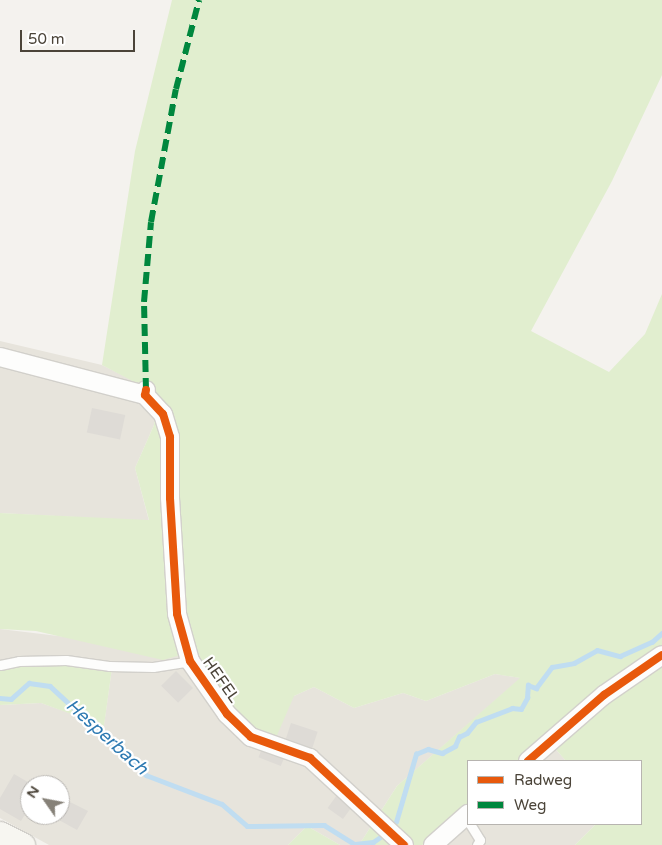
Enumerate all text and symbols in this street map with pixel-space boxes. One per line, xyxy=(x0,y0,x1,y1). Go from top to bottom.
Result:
scale bar xyxy=(22,20,138,52)
text: 50 m xyxy=(28,30,65,48)
street label: HEFEL xyxy=(198,653,244,707)
water label: Hesperbach xyxy=(62,695,152,779)
legend xyxy=(467,760,642,825)
text: Radweg xyxy=(514,771,572,789)
north arrow xyxy=(20,775,70,825)
text: N xyxy=(23,783,43,801)
text: Weg xyxy=(514,796,546,814)

